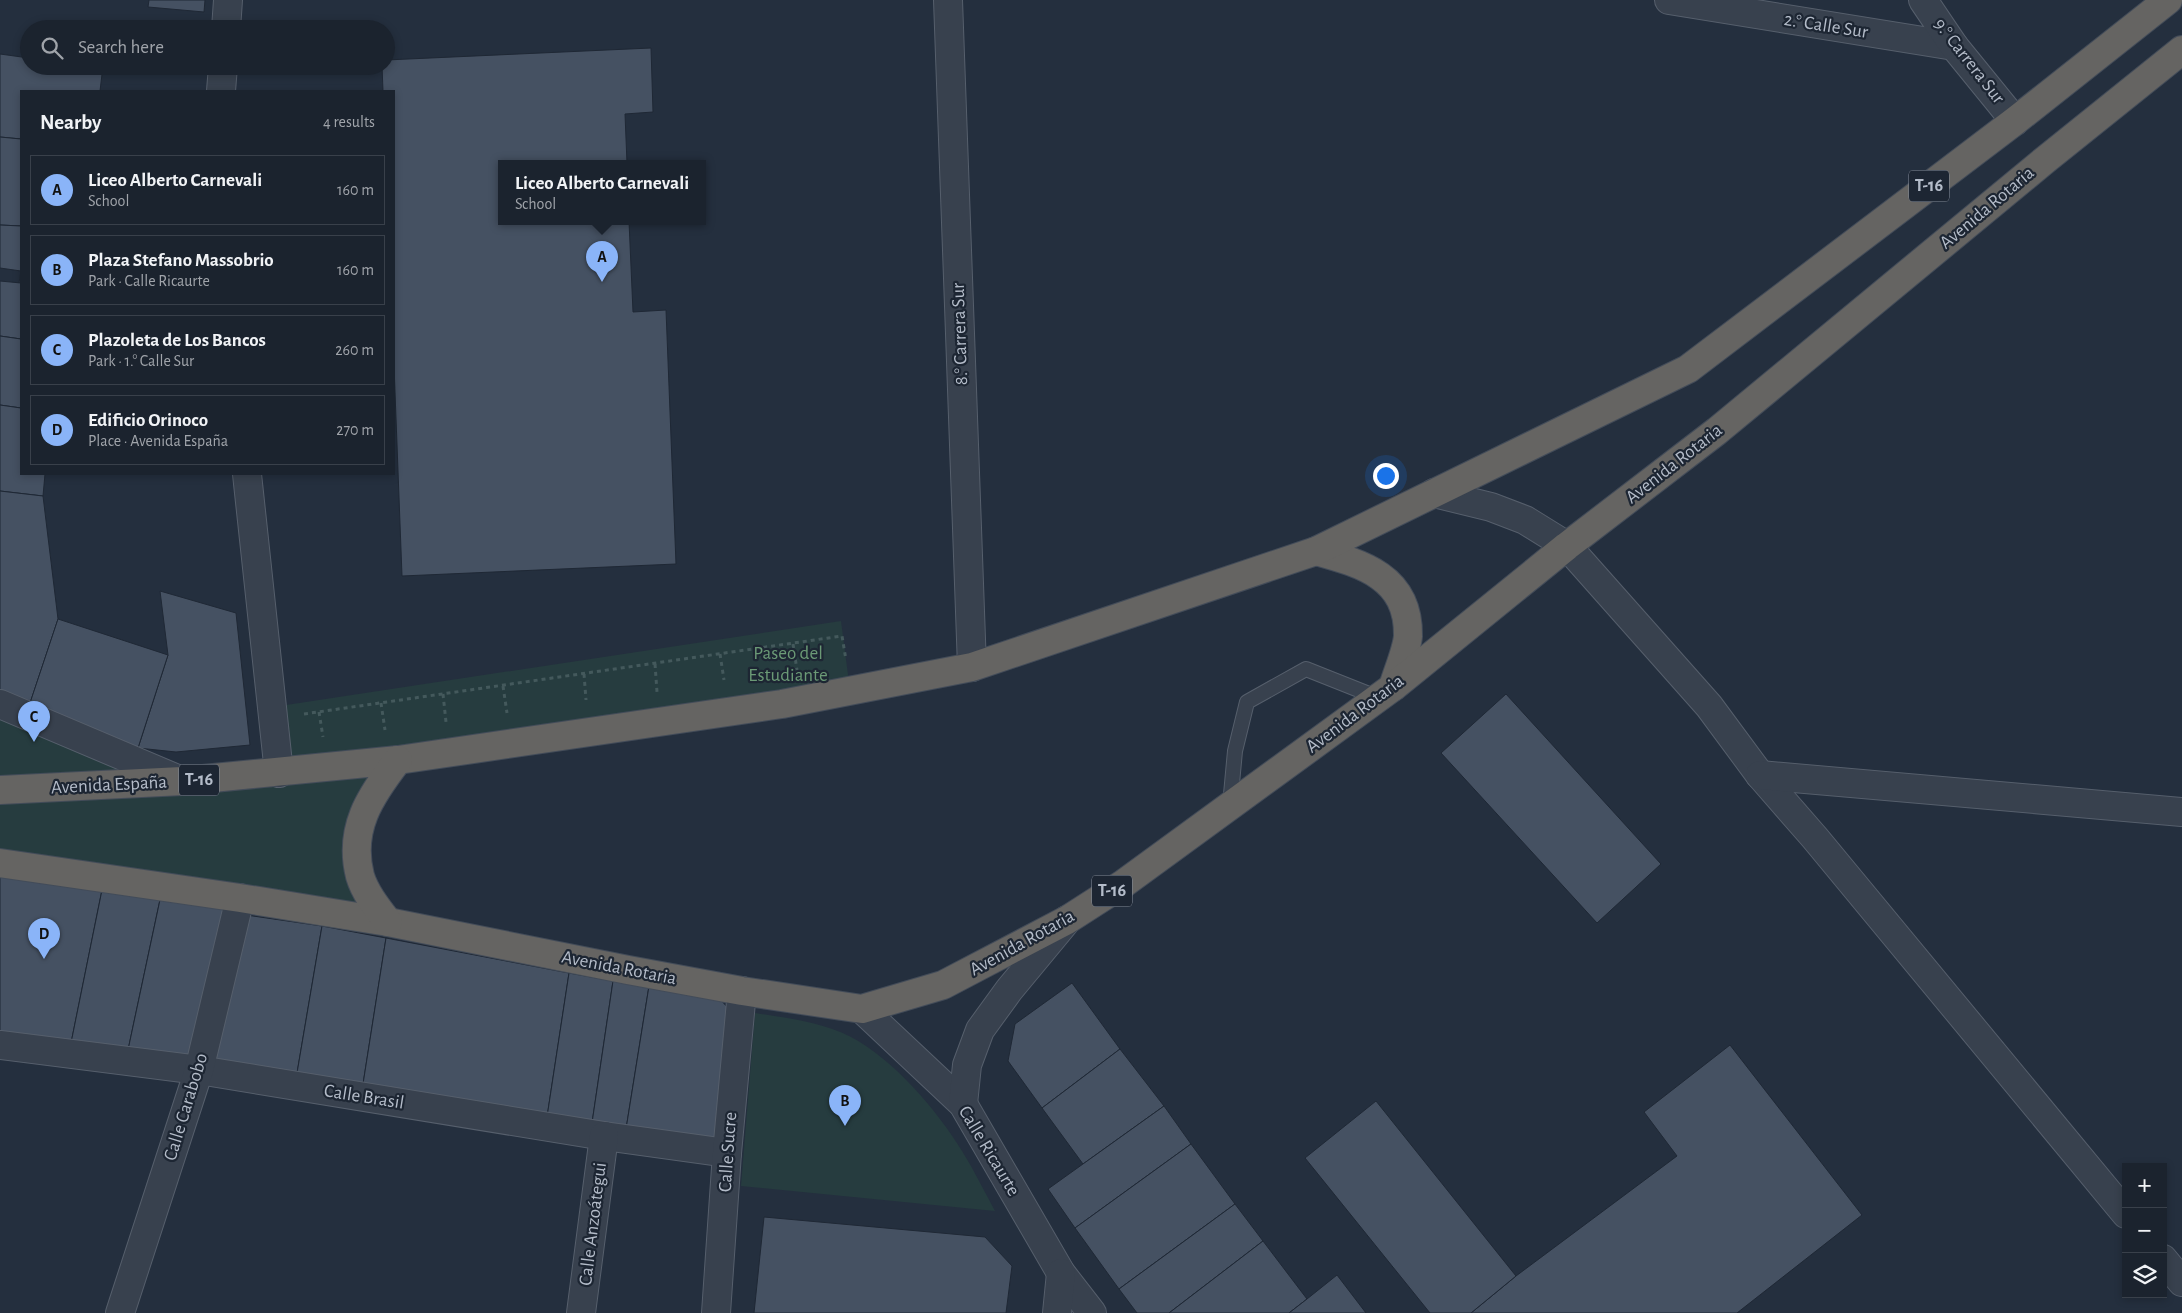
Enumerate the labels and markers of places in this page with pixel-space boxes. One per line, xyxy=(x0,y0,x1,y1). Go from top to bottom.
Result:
pin: A xyxy=(586,241,618,282)
pin: C xyxy=(18,701,50,742)
pin: D xyxy=(28,918,60,959)
pin: B xyxy=(829,1085,861,1126)

